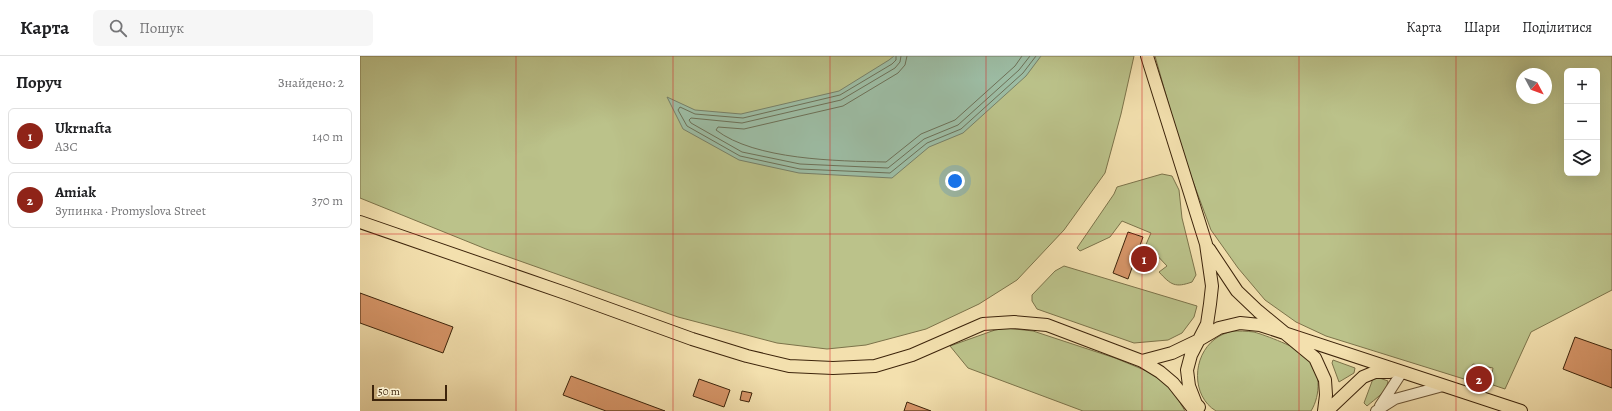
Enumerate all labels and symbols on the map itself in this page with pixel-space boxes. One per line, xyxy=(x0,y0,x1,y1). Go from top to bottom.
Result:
north arrow xyxy=(1516,68,1552,104)
your location xyxy=(945,171,965,191)
pin: 1 xyxy=(1131,244,1157,274)
pin: 2 xyxy=(1466,364,1492,394)
scale bar xyxy=(372,383,447,402)

